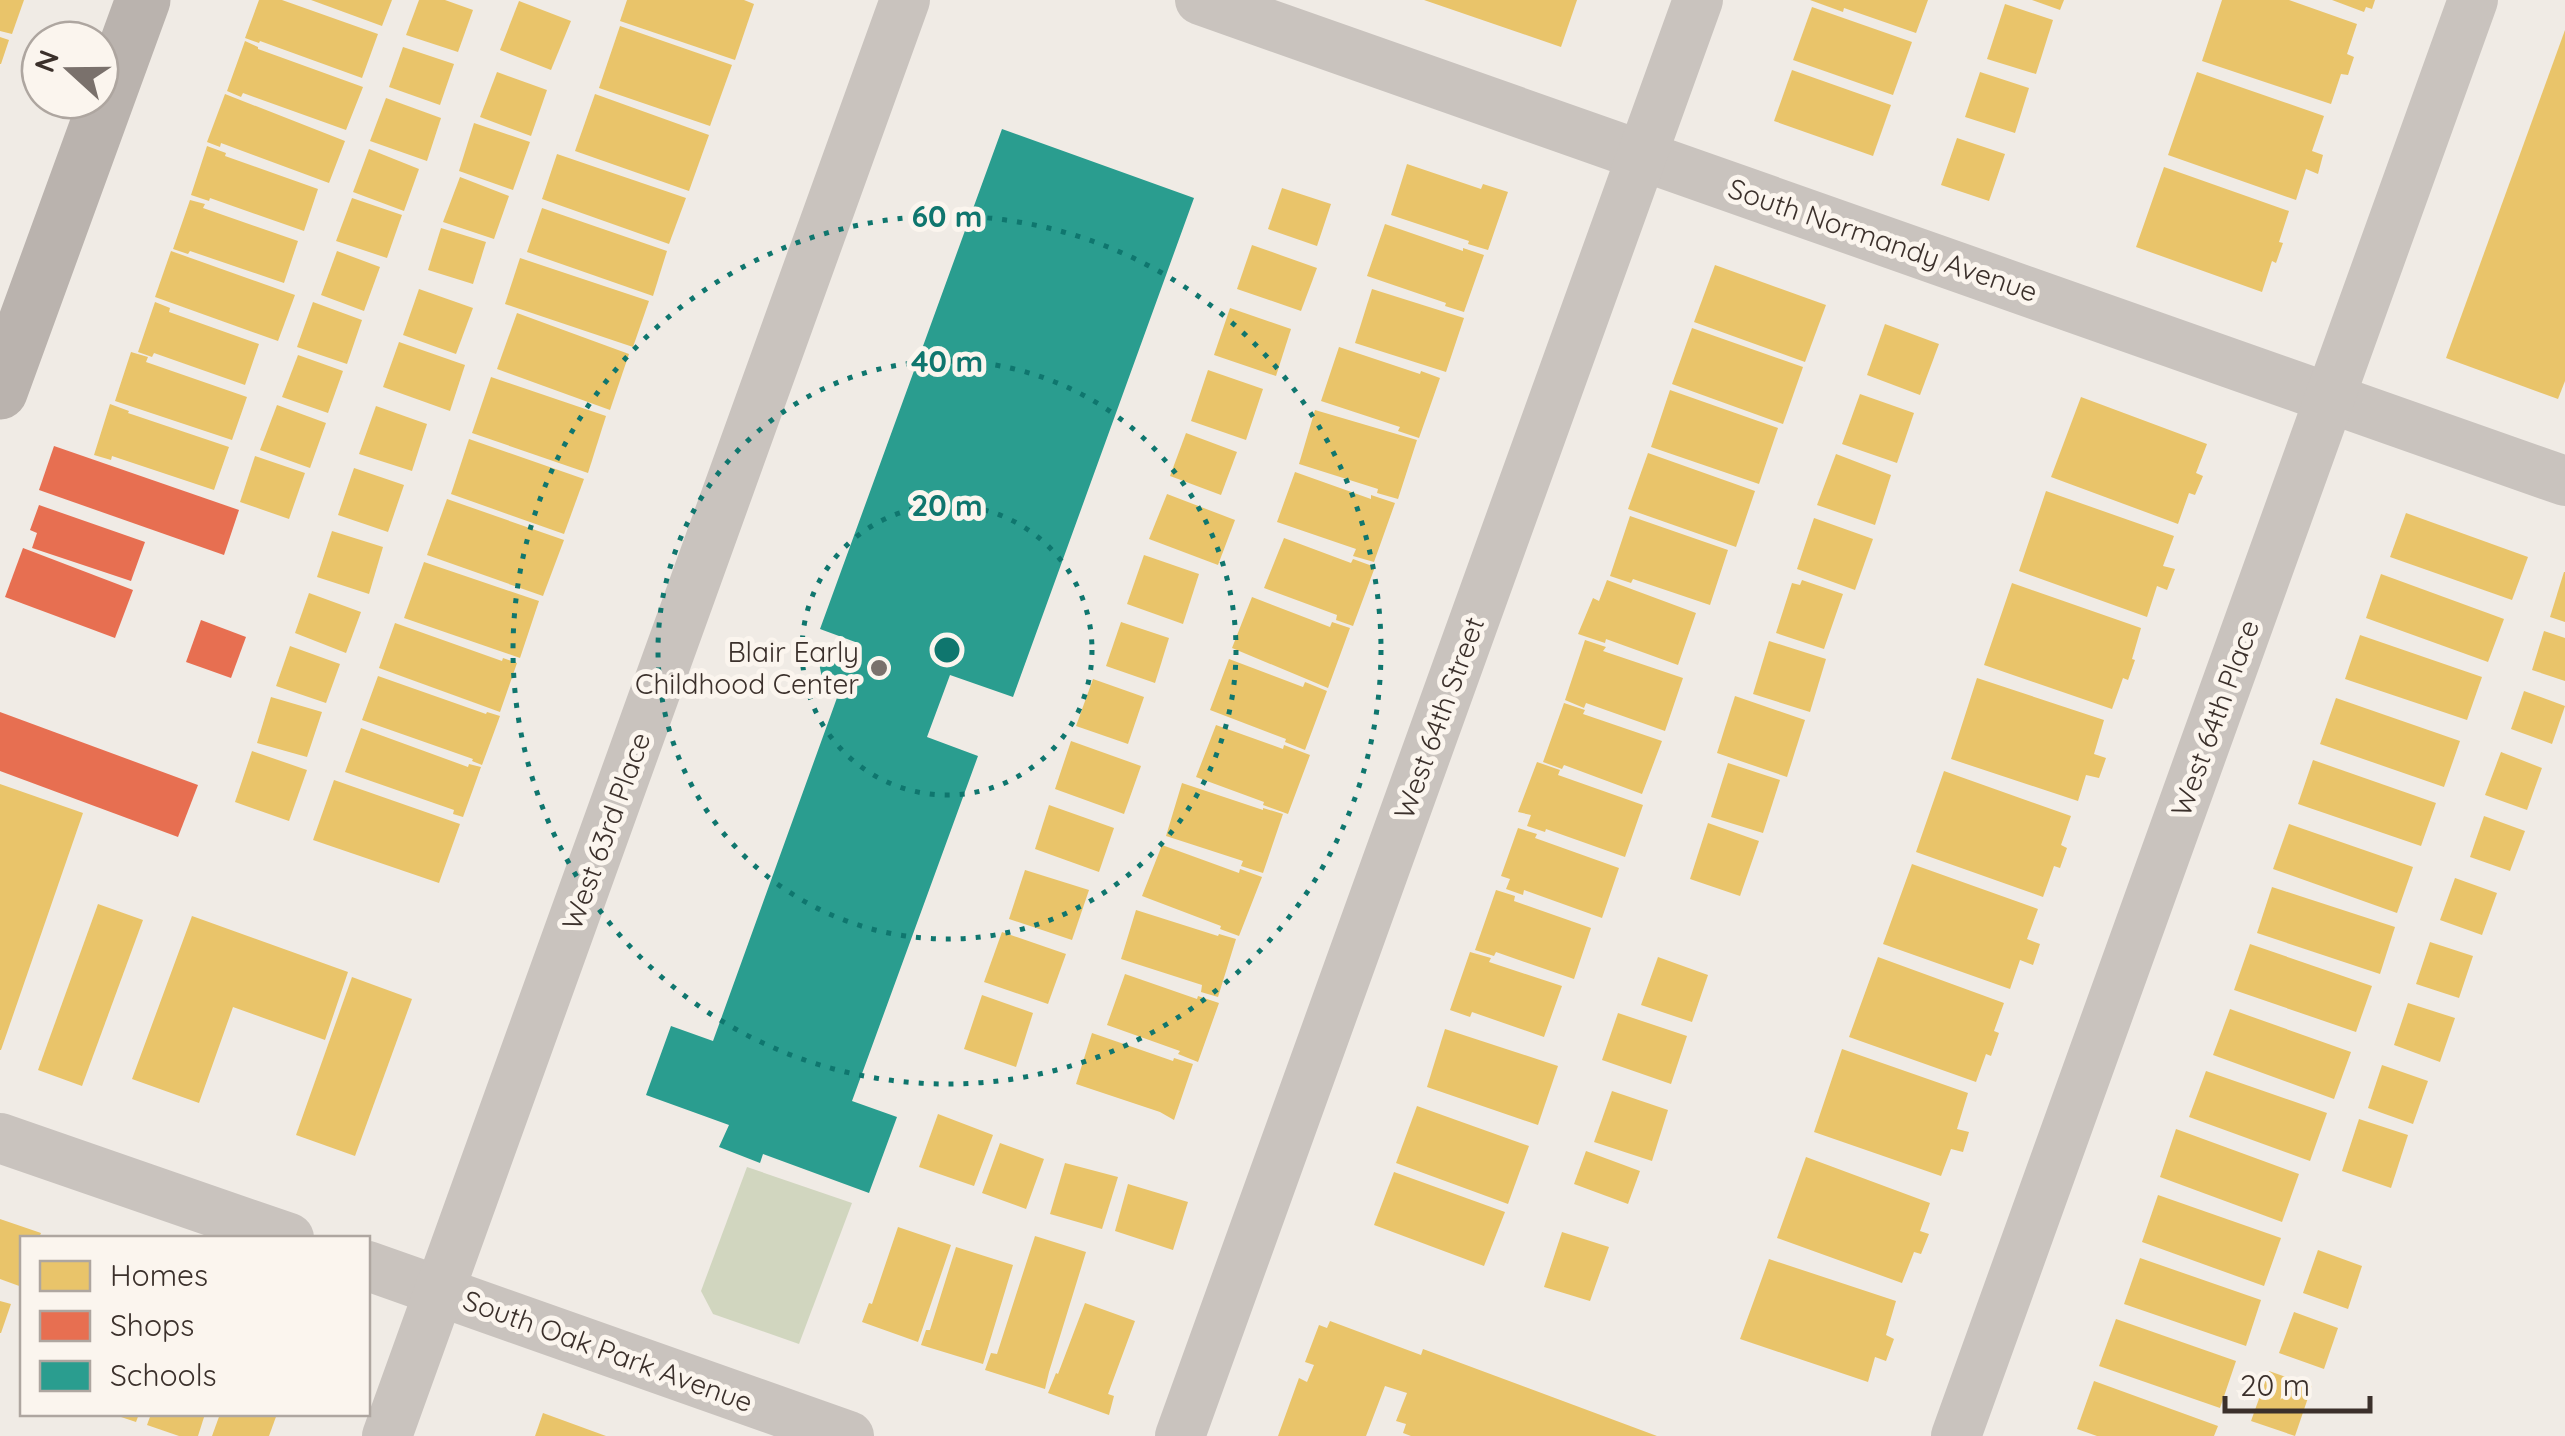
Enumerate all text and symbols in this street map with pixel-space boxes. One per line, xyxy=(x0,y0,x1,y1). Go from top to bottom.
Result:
north arrow xyxy=(20,20,120,120)
text: N xyxy=(26,45,66,77)
street label: South Normandy Avenue xyxy=(1724,170,2042,309)
text: 60 m xyxy=(911,197,983,235)
text: 40 m xyxy=(911,342,983,380)
text: 20 m xyxy=(911,486,983,524)
street label: West 64th Street xyxy=(1386,612,1491,824)
street label: West 64th Place xyxy=(2163,615,2266,821)
centre of rings xyxy=(929,632,965,668)
place label: Blair Early Childhood Center xyxy=(635,634,859,701)
marker: Blair Early Childhood Center xyxy=(868,657,890,679)
street label: West 63rd Place xyxy=(554,727,657,934)
legend xyxy=(20,1236,370,1416)
text: Homes xyxy=(110,1256,208,1294)
street label: South Oak Park Avenue xyxy=(459,1282,758,1419)
text: Shops xyxy=(110,1306,194,1344)
scale bar xyxy=(2225,1351,2370,1413)
text: Schools xyxy=(110,1356,217,1394)
text: 20 m xyxy=(2240,1366,2310,1404)

